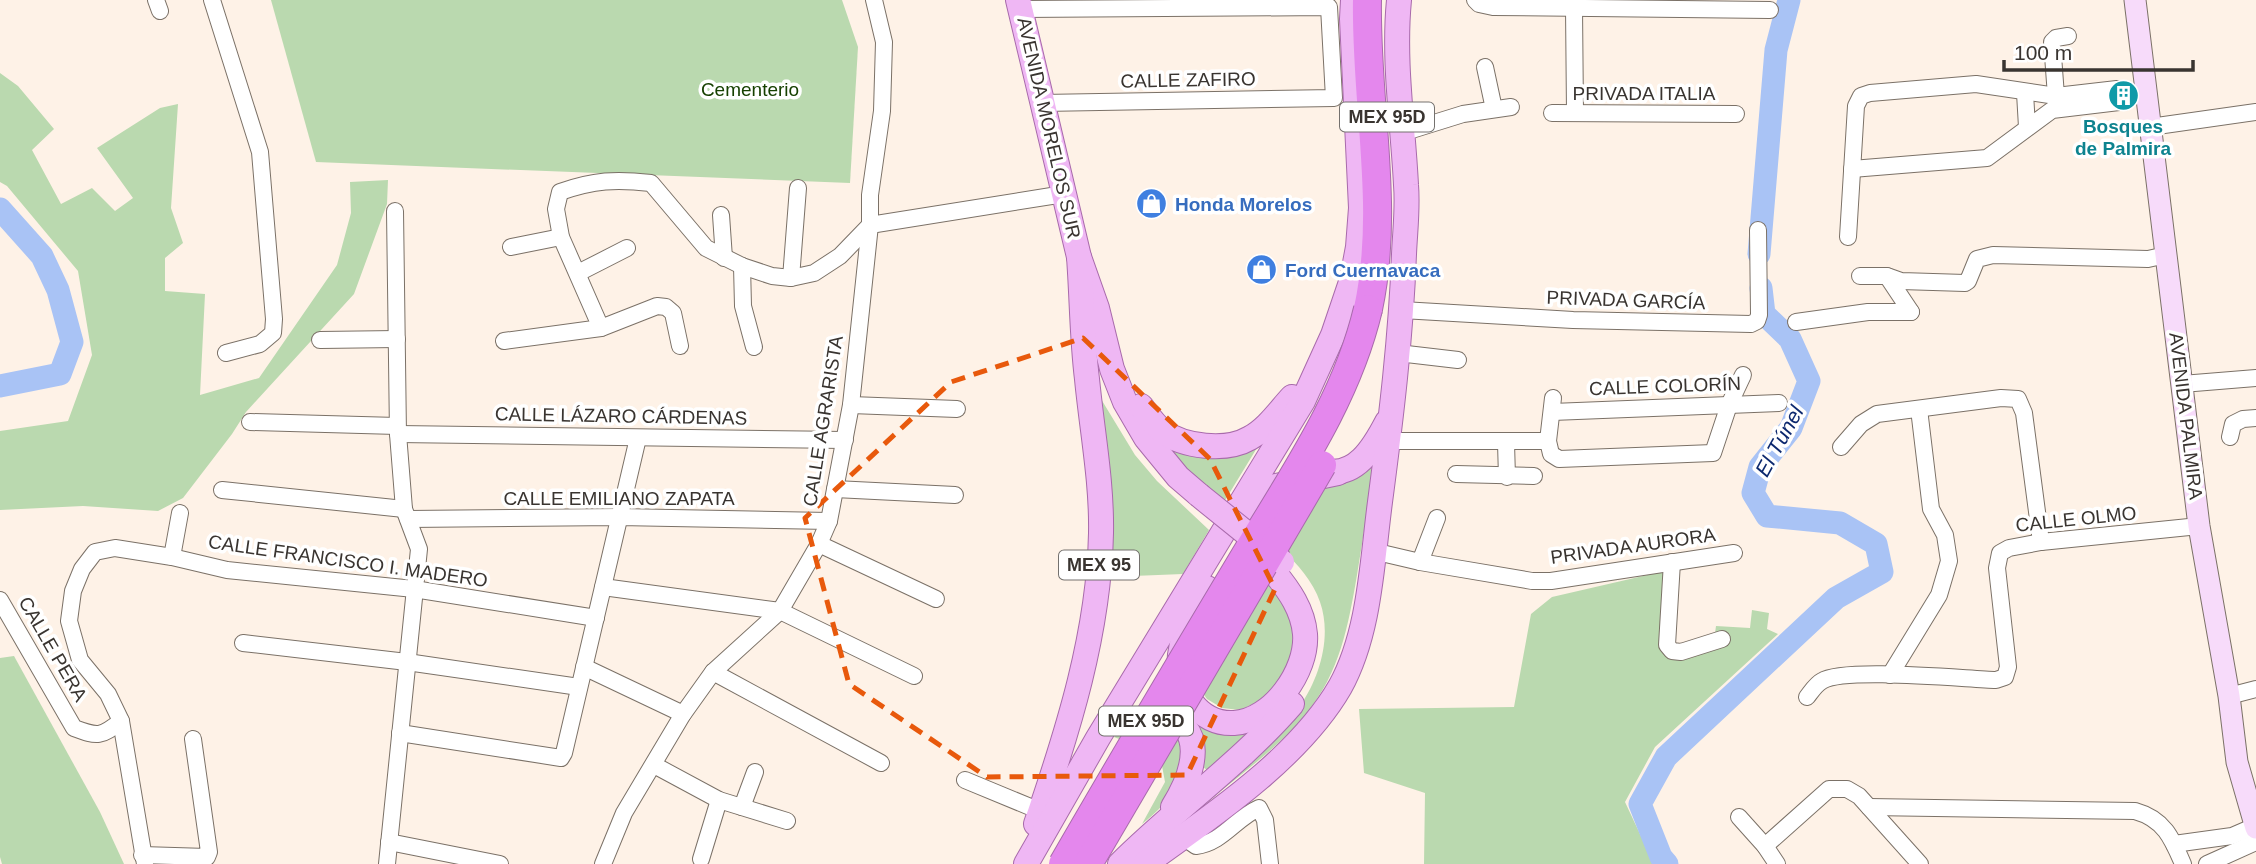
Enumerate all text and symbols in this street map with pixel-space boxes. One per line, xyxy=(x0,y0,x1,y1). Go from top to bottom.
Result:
street label: AVENIDA MORELOS SUR xyxy=(1013,15,1085,241)
scale bar xyxy=(2004,28,2193,72)
text: 100 m xyxy=(2014,41,2072,64)
street label: CALLE ZAFIRO xyxy=(1120,68,1256,92)
building icon: Bosques de Palmira xyxy=(2106,78,2140,112)
park label: Cementerio xyxy=(701,79,799,100)
street label: PRIVADA ITALIA xyxy=(1573,83,1716,104)
road number: MEX 95D xyxy=(1340,103,1434,132)
place label: Bosques de Palmira xyxy=(2075,116,2171,159)
shop icon: Honda Morelos xyxy=(1135,187,1169,221)
place label: Honda Morelos xyxy=(1175,194,1312,215)
shop icon: Ford Cuernavaca xyxy=(1245,253,1279,287)
place label: Ford Cuernavaca xyxy=(1285,260,1441,281)
street label: PRIVADA GARCÍA xyxy=(1546,287,1706,313)
street label: AVENIDA PALMIRA xyxy=(2165,331,2207,501)
street label: CALLE AGRARISTA xyxy=(799,334,847,508)
street label: CALLE COLORÍN xyxy=(1589,373,1741,399)
water label: El Túnel xyxy=(1750,401,1808,480)
street label: CALLE LÁZARO CÁRDENAS xyxy=(495,403,747,429)
street label: CALLE EMILIANO ZAPATA xyxy=(503,488,735,509)
street label: CALLE OLMO xyxy=(2015,502,2137,536)
street label: PRIVADA AURORA xyxy=(1549,524,1717,568)
street label: CALLE FRANCISCO I. MADERO xyxy=(207,531,489,591)
road number: MEX 95 xyxy=(1059,550,1139,580)
street label: CALLE PERA xyxy=(15,593,92,705)
road number: MEX 95D xyxy=(1099,706,1193,736)

